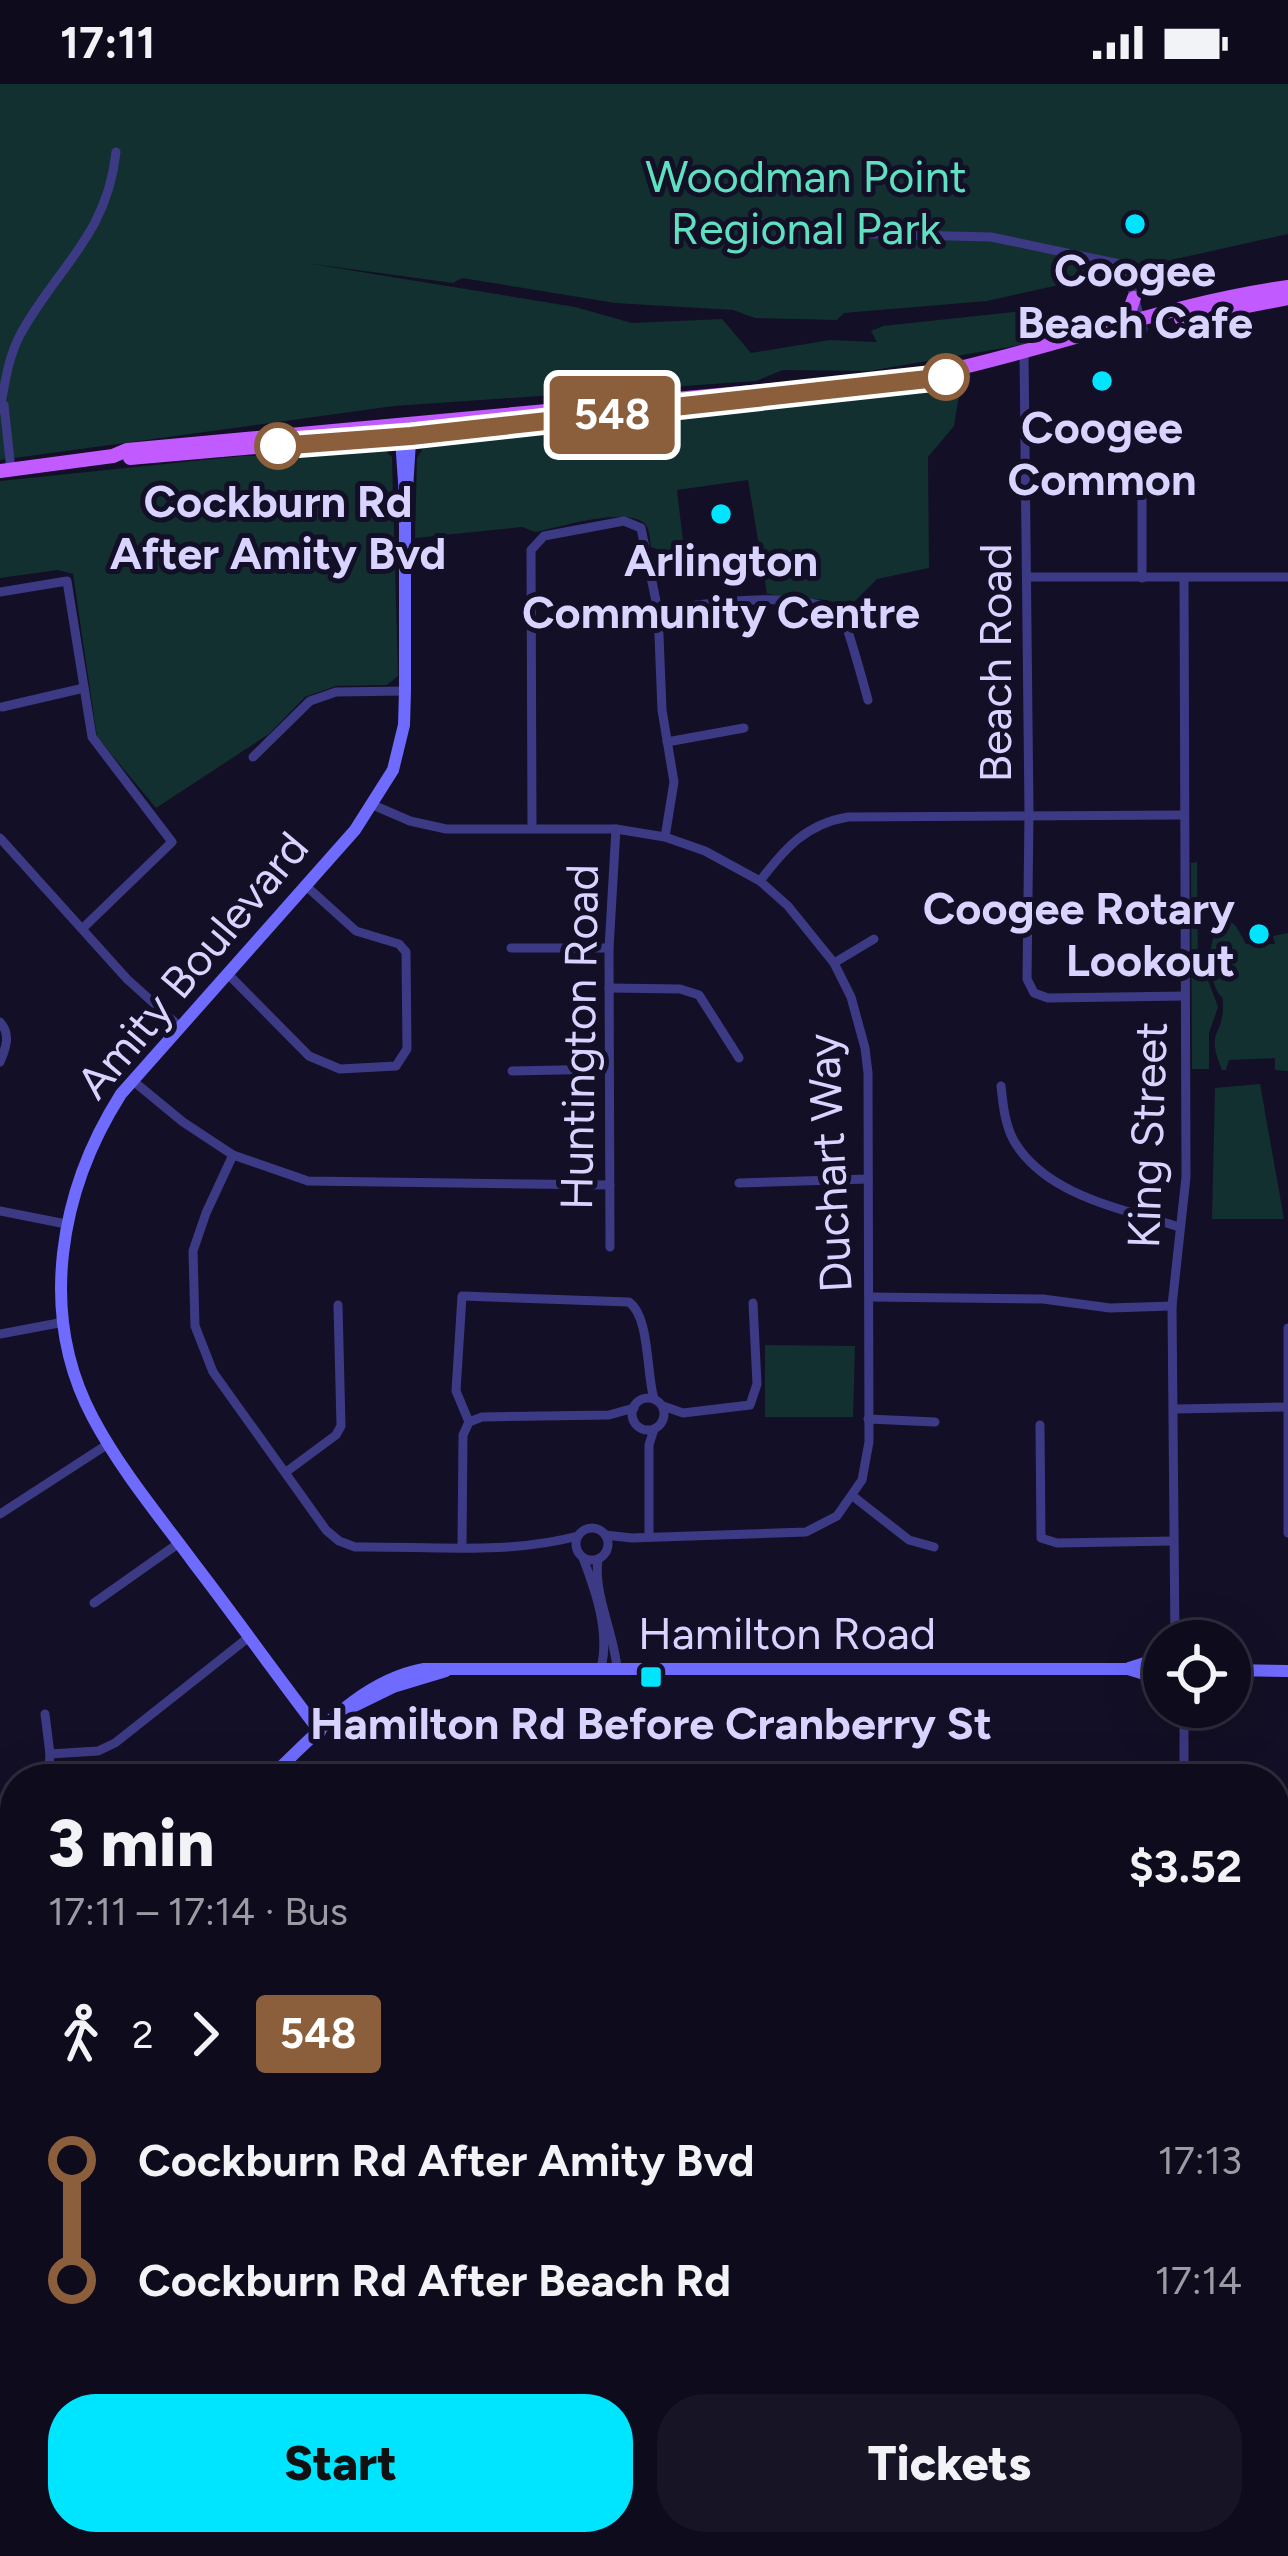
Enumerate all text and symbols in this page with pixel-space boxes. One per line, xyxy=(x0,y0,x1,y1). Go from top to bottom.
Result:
text: 17:11 xyxy=(60,15,156,69)
park label: Woodman Point Regional Park xyxy=(645,149,967,255)
marker: Coogee Beach Cafe xyxy=(1122,211,1148,237)
place label: Coogee Beach Cafe xyxy=(1017,243,1253,349)
unlabelled marker xyxy=(924,355,968,399)
marker: Coogee Common xyxy=(1089,368,1115,394)
line badge: 548 xyxy=(543,376,681,454)
text: 548 xyxy=(574,389,650,440)
place label: Coogee Common xyxy=(1008,400,1196,506)
marker: Cockburn Rd After Amity Bvd xyxy=(256,424,300,468)
place label: Cockburn Rd After Amity Bvd xyxy=(110,474,446,580)
marker: Arlington Community Centre xyxy=(708,501,734,527)
place label: Arlington Community Centre xyxy=(522,533,920,639)
street label: Beach Road xyxy=(968,543,1022,783)
street label: Amity Boulevard xyxy=(65,821,319,1109)
street label: Huntington Road xyxy=(549,864,609,1210)
place label: Coogee Rotary Lookout xyxy=(923,881,1235,987)
marker: Coogee Rotary Lookout xyxy=(1246,921,1272,947)
street label: King Street xyxy=(1116,1021,1178,1249)
street label: Duchart Way xyxy=(795,1032,863,1294)
street label: Hamilton Road xyxy=(638,1606,936,1660)
map controls xyxy=(1143,1620,1251,1728)
button: locate xyxy=(1143,1620,1251,1728)
marker: Hamilton Rd Before Cranberry St xyxy=(638,1664,664,1690)
place label: Hamilton Rd Before Cranberry St xyxy=(310,1696,992,1750)
text: 3 min xyxy=(48,1803,215,1883)
text: $3.52 xyxy=(1129,1839,1242,1893)
text: 17:11 – 17:14 · Bus xyxy=(48,1888,348,1935)
icon: walk xyxy=(48,2001,114,2067)
icon: forward xyxy=(172,2001,238,2067)
text: 548 xyxy=(280,2008,357,2059)
text: 2 xyxy=(132,2011,154,2058)
text: Cockburn Rd After Amity Bvd xyxy=(138,2133,754,2187)
text: 17:13 xyxy=(1158,2137,1242,2184)
text: Cockburn Rd After Beach Rd xyxy=(138,2253,731,2307)
text: 17:14 xyxy=(1155,2257,1242,2304)
button: Start xyxy=(48,2394,633,2532)
button: Tickets xyxy=(657,2394,1242,2532)

